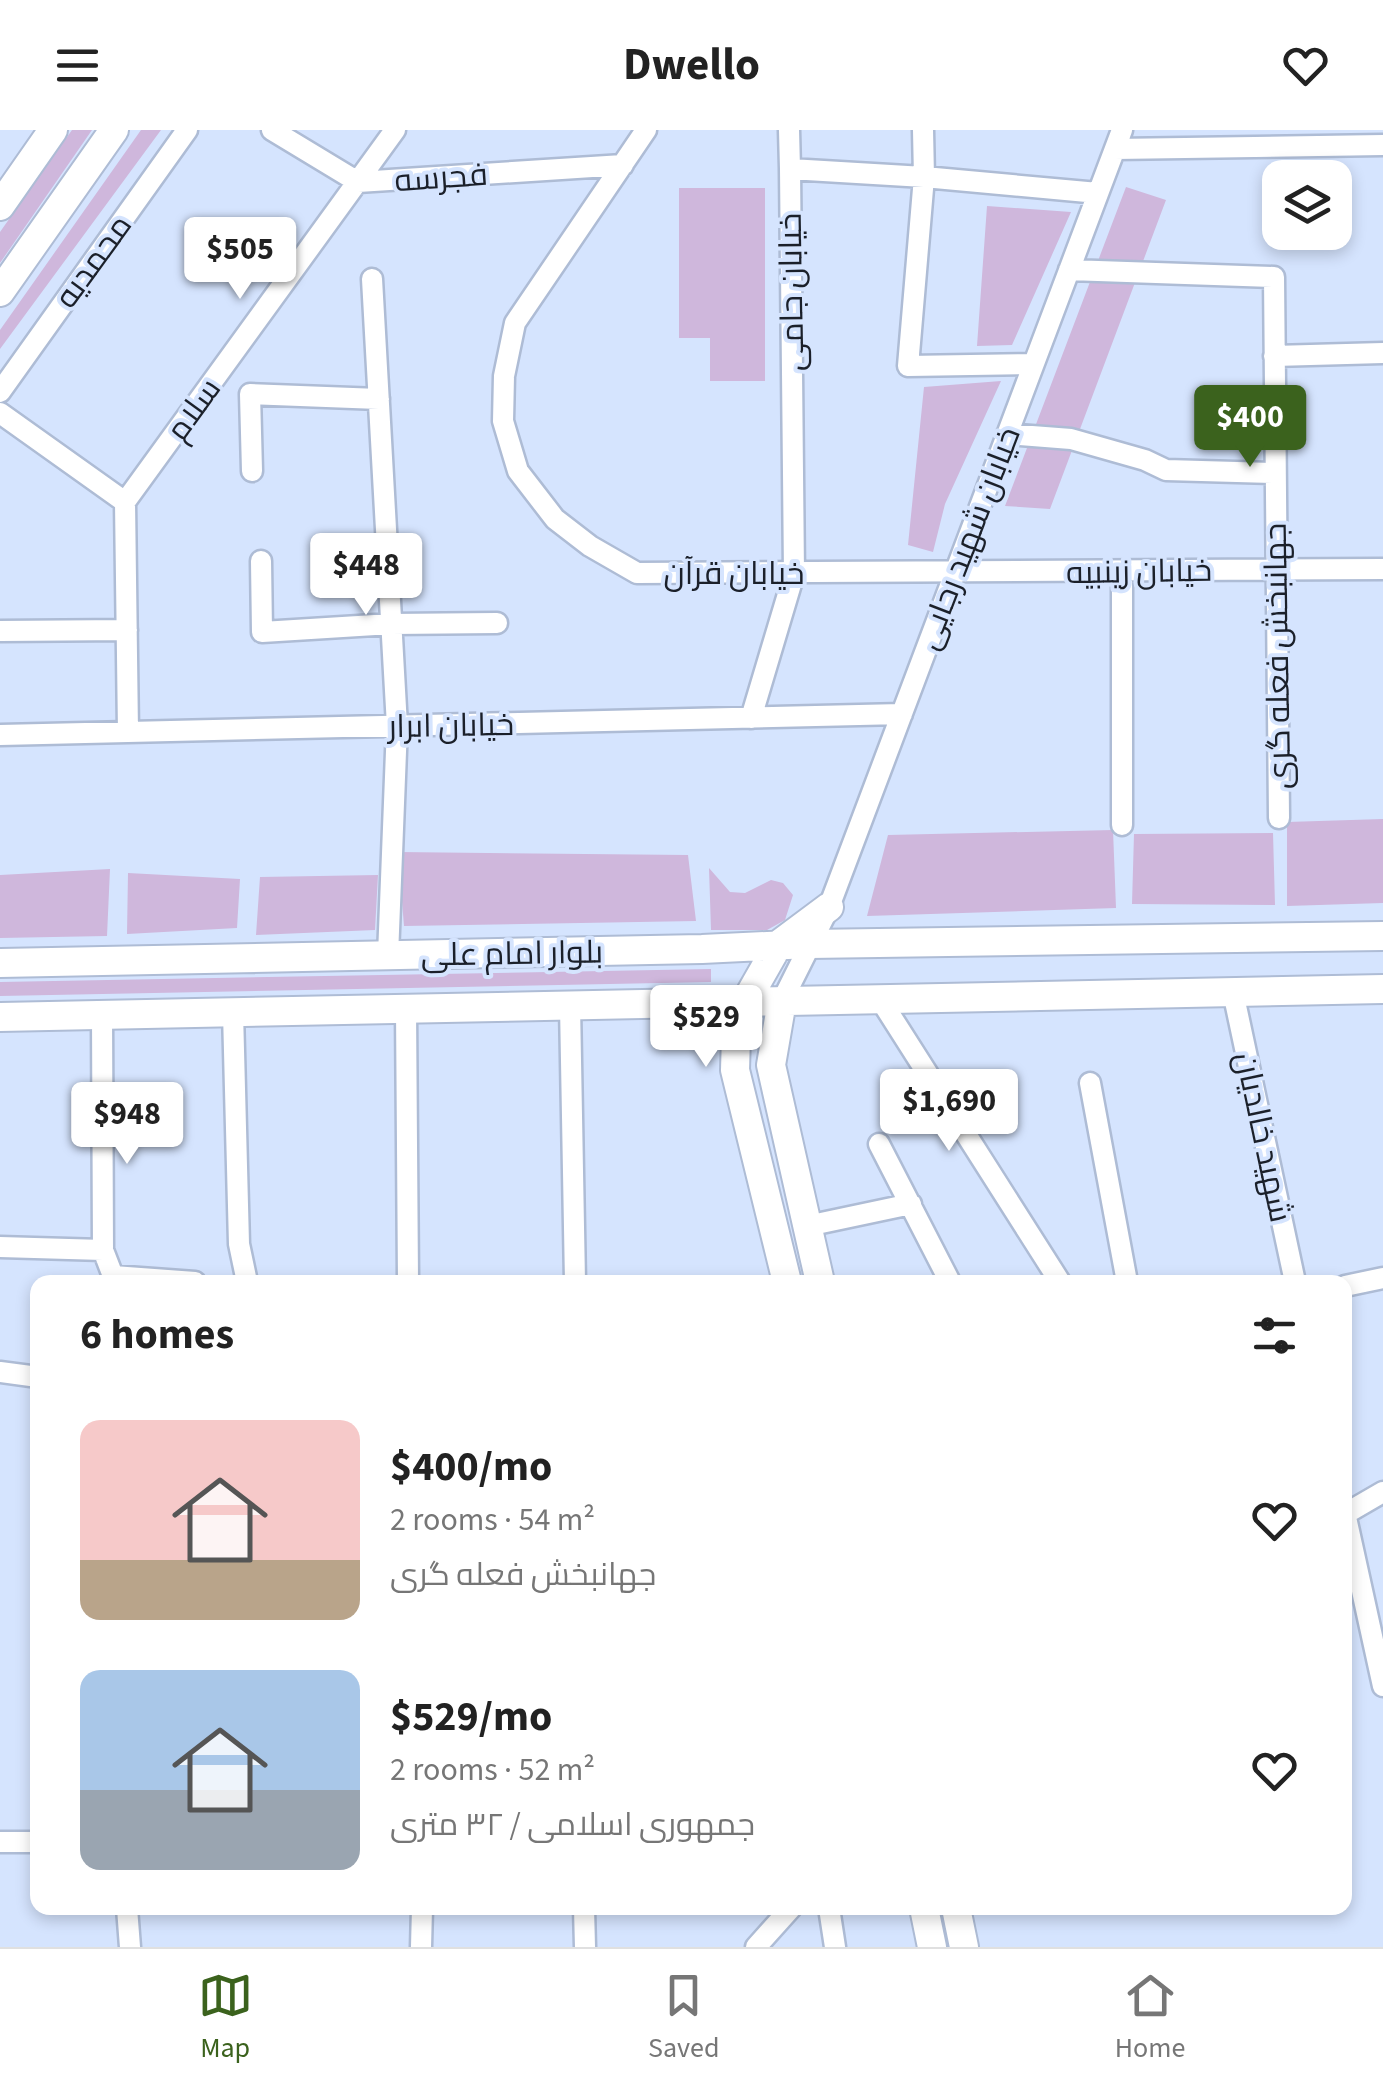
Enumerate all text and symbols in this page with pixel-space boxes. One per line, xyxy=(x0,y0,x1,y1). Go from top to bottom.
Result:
text: Dwello xyxy=(623,33,760,97)
icon: menu xyxy=(50,38,105,93)
icon: heart xyxy=(1278,38,1333,93)
street label: فجرسه xyxy=(393,152,489,204)
map controls xyxy=(1262,160,1352,250)
button: layers xyxy=(1262,160,1352,250)
street label: محمدیه xyxy=(44,205,143,318)
street label: خیابان جامی xyxy=(768,212,816,372)
pin: $505 xyxy=(181,217,299,302)
text: $505 xyxy=(206,226,274,272)
street label: سلام xyxy=(155,369,232,451)
pin: $400 xyxy=(1191,385,1309,470)
text: $400 xyxy=(1216,394,1284,440)
street label: خیابان شهید رجایی xyxy=(905,420,1033,656)
street label: جهانبخش فعله گری xyxy=(1253,522,1303,789)
pin: $448 xyxy=(307,533,425,618)
text: $448 xyxy=(332,542,400,588)
street label: خیابان زینبیه xyxy=(1066,548,1212,596)
street label: خیابان قرآن xyxy=(663,551,805,597)
street label: خیابان ابرار xyxy=(386,702,514,750)
street label: بلوار امام علی xyxy=(420,929,604,979)
pin: $529 xyxy=(647,985,765,1070)
text: $529 xyxy=(672,994,740,1040)
street label: شهید خالدیان xyxy=(1223,1048,1303,1227)
pin: $1,690 xyxy=(868,1069,1030,1154)
text: $1,690 xyxy=(902,1078,996,1124)
pin: $948 xyxy=(68,1082,186,1167)
text: $948 xyxy=(93,1091,161,1137)
text: 6 homes xyxy=(80,1305,234,1365)
icon: filters xyxy=(1247,1308,1302,1363)
text: $400/mo xyxy=(390,1437,552,1497)
icon: home xyxy=(160,1460,280,1580)
icon: heart xyxy=(1247,1493,1302,1548)
text: 2 rooms · 54 m² xyxy=(390,1497,595,1543)
text: جهانبخش فعله گری xyxy=(390,1552,656,1598)
text: $529/mo xyxy=(390,1687,552,1747)
icon: home xyxy=(160,1710,280,1830)
icon: heart xyxy=(1247,1743,1302,1798)
text: 2 rooms · 52 m² xyxy=(390,1747,595,1793)
text: جمهوری اسلامی / ۳۲ متری xyxy=(390,1802,755,1848)
tab: Map xyxy=(198,1968,253,2068)
tab: Saved xyxy=(648,1968,719,2068)
tab: Home xyxy=(1115,1968,1185,2068)

